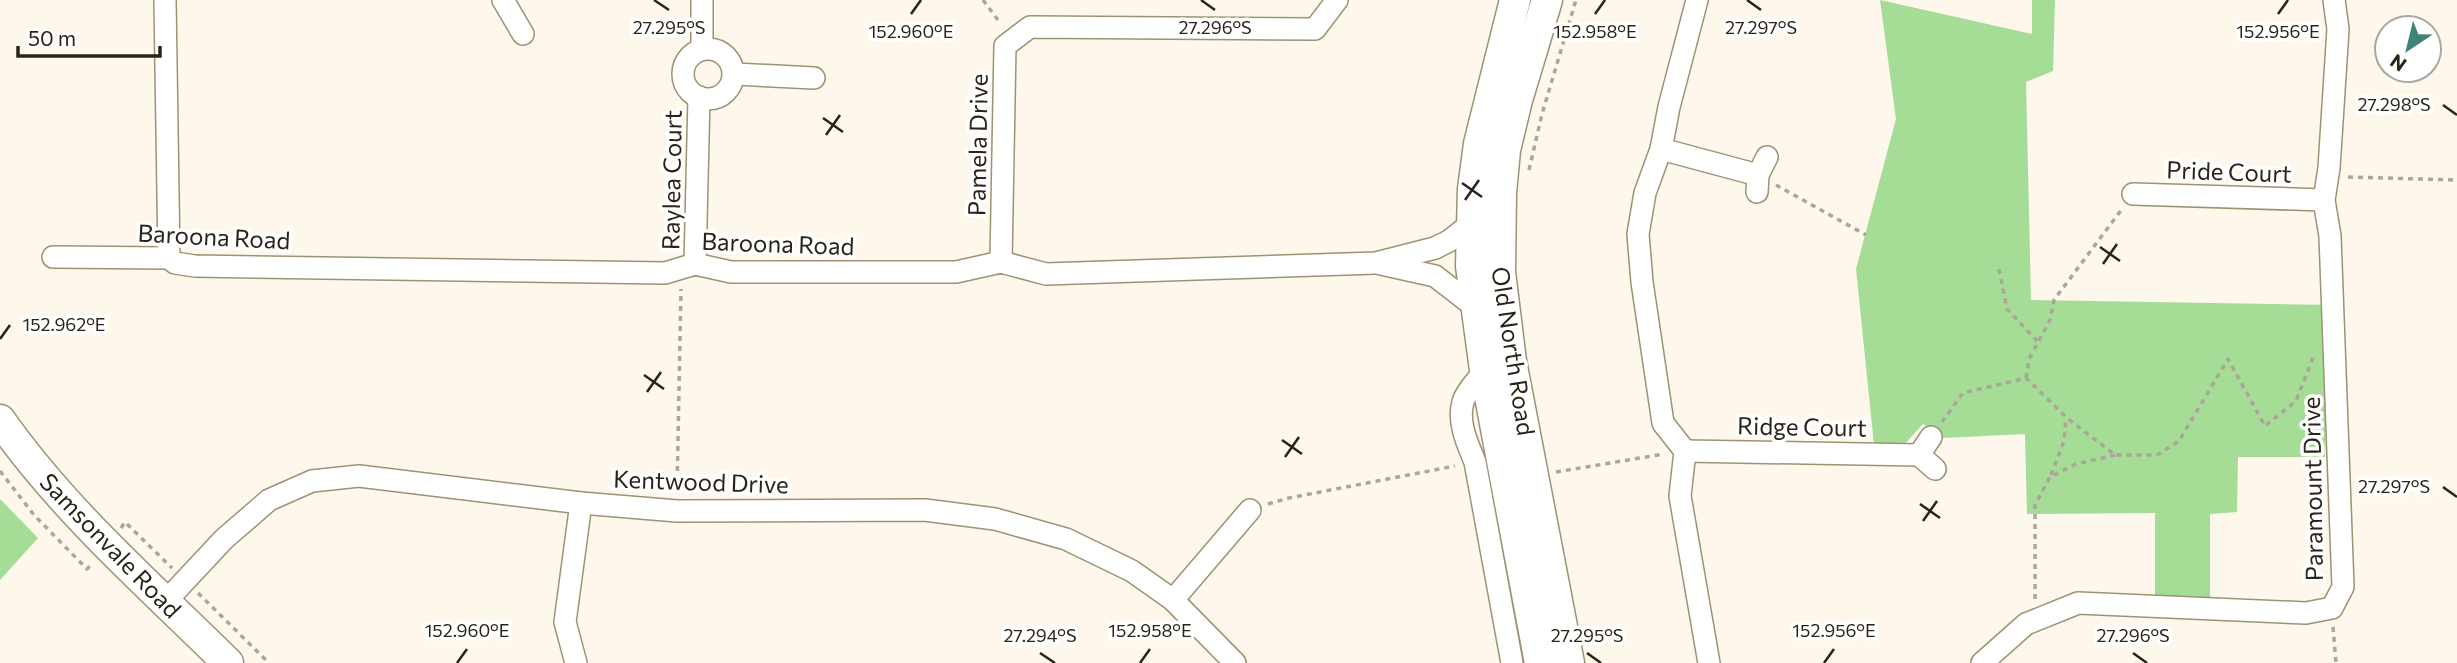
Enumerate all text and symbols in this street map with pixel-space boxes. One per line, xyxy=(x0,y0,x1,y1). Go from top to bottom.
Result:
scale bar xyxy=(18,14,159,58)
north arrow xyxy=(2373,14,2443,84)
text: 27.295°S xyxy=(633,16,705,38)
text: 27.296°S xyxy=(1178,16,1252,38)
text: 27.297°S xyxy=(1725,16,1797,38)
text: 152.960°E xyxy=(869,20,953,42)
text: 152.958°E xyxy=(1553,20,1637,42)
text: 152.956°E xyxy=(2236,20,2320,42)
text: 50 m xyxy=(28,25,76,50)
text: N xyxy=(2386,50,2410,77)
street label: Pamela Drive xyxy=(961,74,993,216)
text: 27.298°S xyxy=(2357,93,2431,115)
street label: Raylea Court xyxy=(655,109,687,250)
street label: Pride Court xyxy=(2166,154,2292,188)
street label: Baroona Road xyxy=(137,218,291,254)
street label: Baroona Road xyxy=(701,226,855,260)
street label: Old North Road xyxy=(1486,265,1542,437)
text: 152.962°E xyxy=(22,313,106,335)
street label: Paramount Drive xyxy=(2296,397,2328,581)
street label: Ridge Court xyxy=(1737,410,1867,442)
street label: Kentwood Drive xyxy=(613,463,789,499)
street label: Samsonvale Road xyxy=(34,466,188,624)
text: 27.297°S xyxy=(2358,475,2430,497)
text: 152.960°E xyxy=(425,619,509,641)
text: 152.958°E xyxy=(1108,619,1192,641)
text: 152.956°E xyxy=(1792,619,1876,641)
text: 27.294°S xyxy=(1003,624,1077,646)
text: 27.295°S xyxy=(1551,624,1623,646)
text: 27.296°S xyxy=(2096,624,2170,646)

